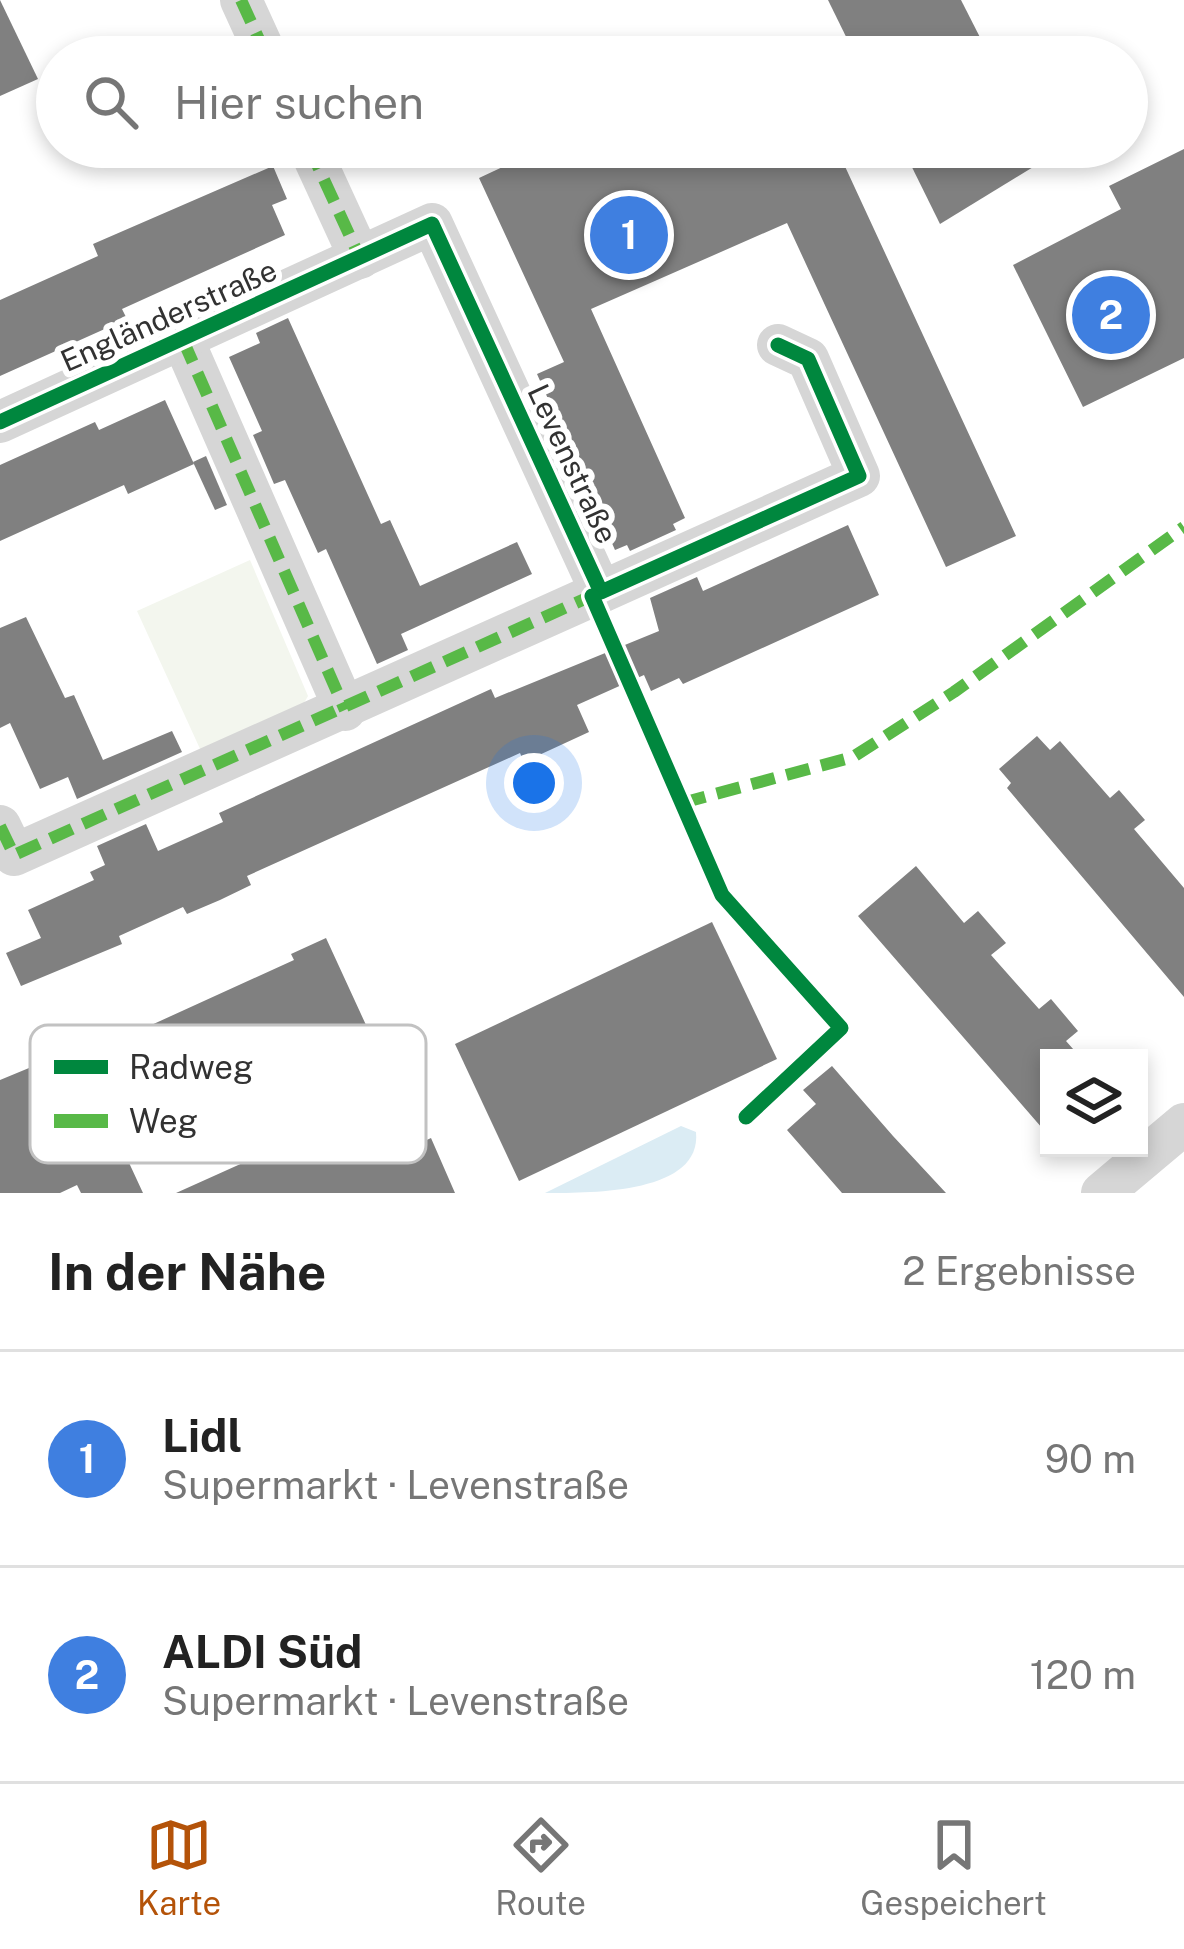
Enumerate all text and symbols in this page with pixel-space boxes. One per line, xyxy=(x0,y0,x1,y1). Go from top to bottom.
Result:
search box xyxy=(36,36,1148,168)
icon: search xyxy=(78,69,144,135)
text: Hier suchen xyxy=(174,76,424,129)
pin: 1 xyxy=(590,190,668,280)
street label: Engländerstraße xyxy=(55,251,282,379)
pin: 2 xyxy=(1072,270,1150,360)
street label: Levenstraße xyxy=(520,378,625,549)
your location xyxy=(504,753,564,813)
legend xyxy=(30,1025,426,1163)
text: Radweg xyxy=(129,1048,253,1086)
map controls xyxy=(1040,1049,1148,1157)
button: layers xyxy=(1040,1049,1148,1157)
text: Weg xyxy=(129,1102,198,1140)
text: In der Nähe xyxy=(48,1242,326,1301)
text: 2 Ergebnisse xyxy=(902,1248,1136,1294)
text: Lidl xyxy=(162,1409,242,1462)
text: 1 xyxy=(79,1436,95,1482)
text: 90 m xyxy=(1045,1436,1136,1482)
text: Supermarkt · Levenstraße xyxy=(162,1462,629,1508)
text: ALDI Süd xyxy=(162,1625,362,1678)
text: 2 xyxy=(75,1652,99,1698)
text: 120 m xyxy=(1030,1652,1136,1698)
text: Supermarkt · Levenstraße xyxy=(162,1678,629,1724)
tab: Karte xyxy=(137,1812,221,1922)
tab: Route xyxy=(495,1812,586,1922)
tab: Gespeichert xyxy=(860,1812,1047,1922)

